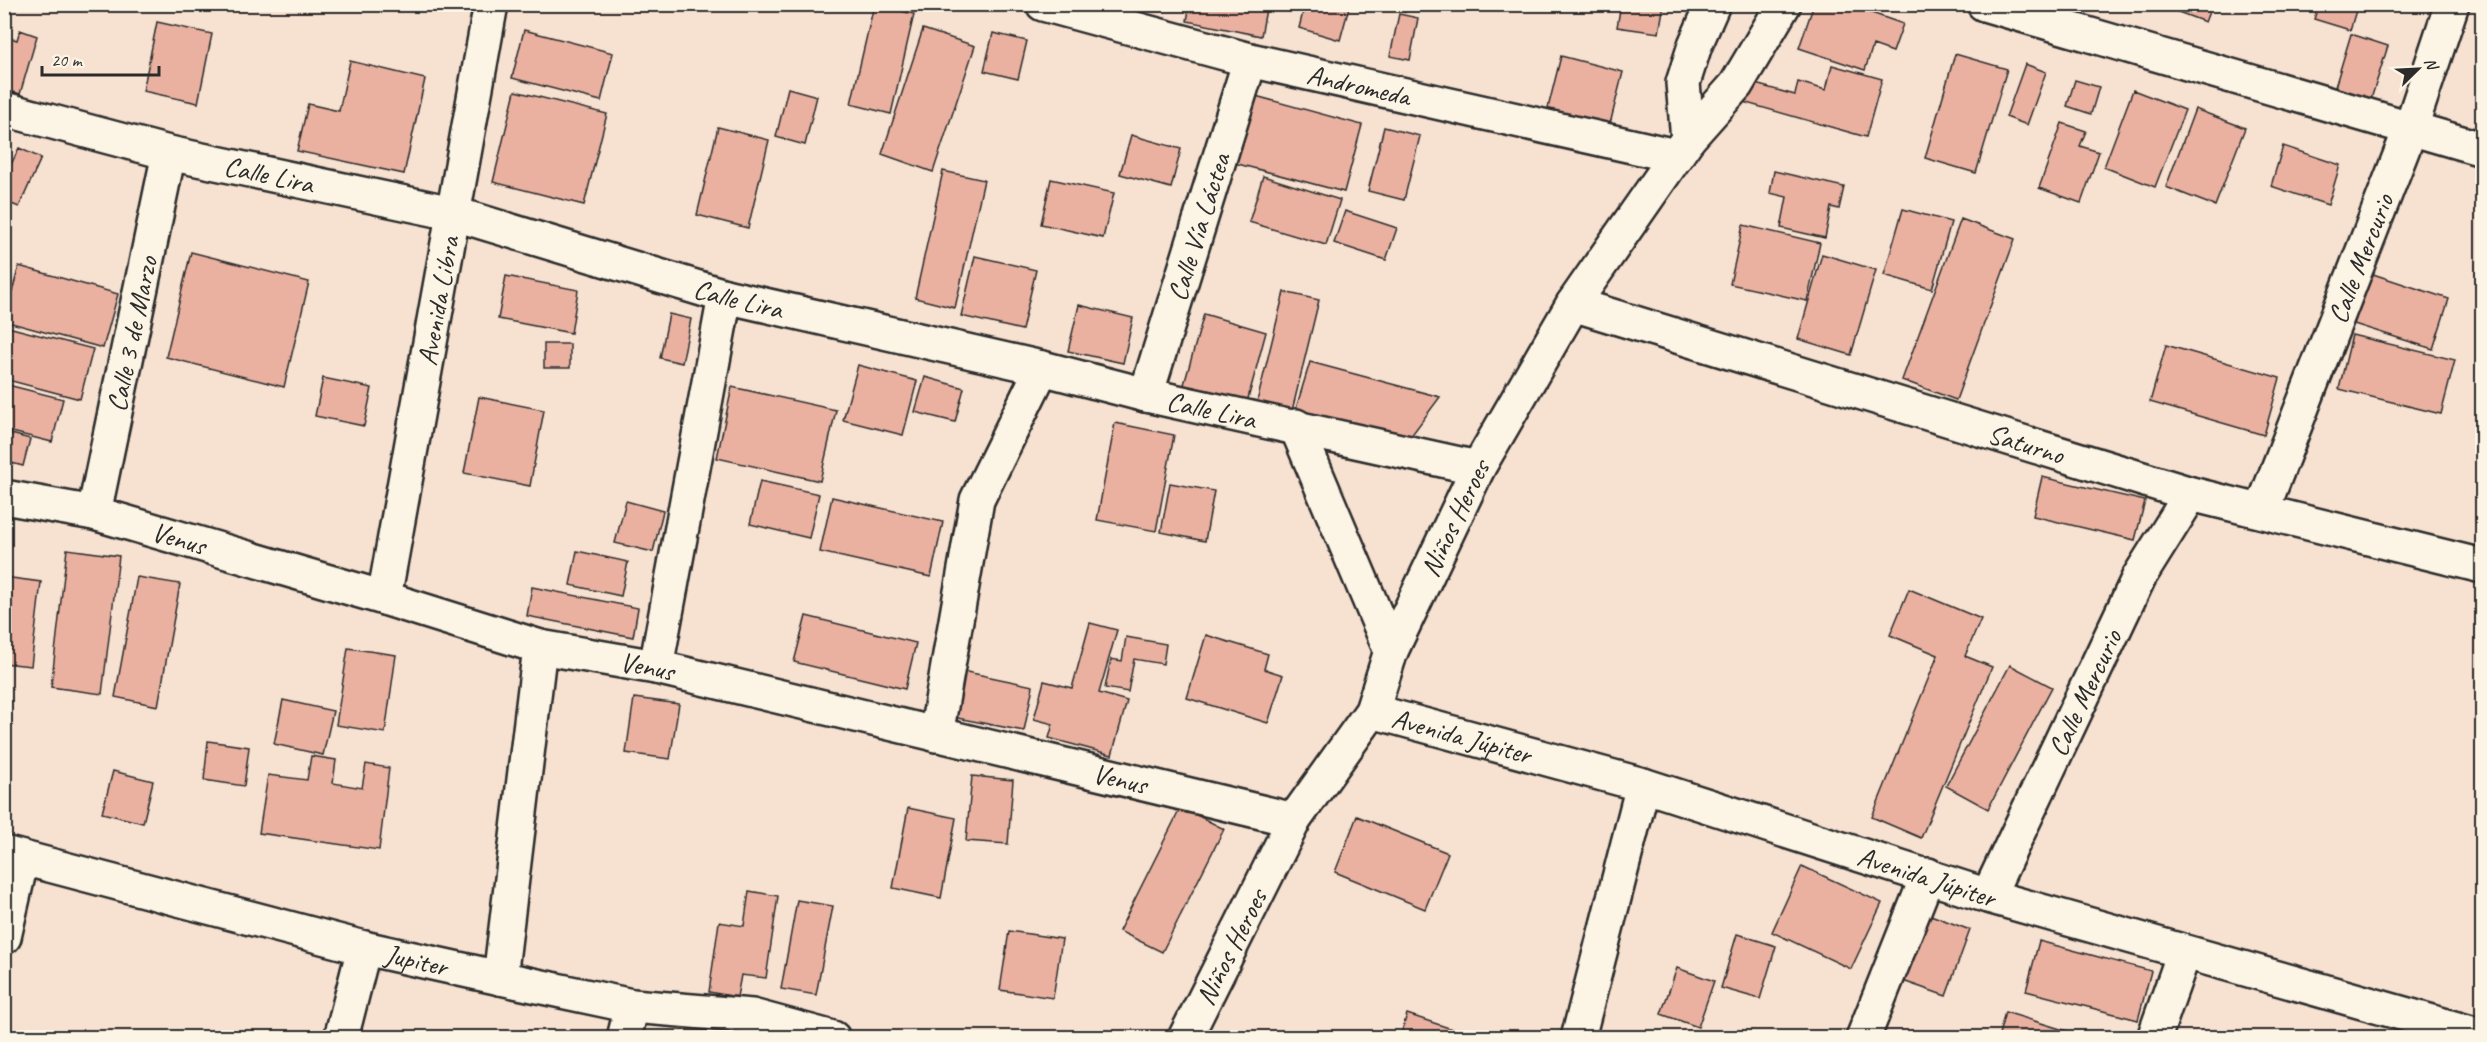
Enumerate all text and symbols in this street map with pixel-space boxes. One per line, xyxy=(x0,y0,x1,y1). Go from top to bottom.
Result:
scale bar xyxy=(42,39,159,77)
north arrow xyxy=(2388,39,2448,99)
text: 20 m xyxy=(51,49,84,71)
text: N xyxy=(2420,55,2443,75)
street label: Andromeda xyxy=(1304,56,1416,114)
street label: Calle Vía Láctea xyxy=(1159,147,1239,305)
street label: Calle Lira xyxy=(221,148,318,202)
street label: Calle Mercurio xyxy=(2320,187,2402,328)
street label: Avenida Libra xyxy=(409,232,467,368)
street label: Calle 3 de Marzo xyxy=(99,251,165,415)
street label: Calle Lira xyxy=(690,271,788,327)
street label: Calle Lira xyxy=(1164,383,1261,437)
street label: Saturno xyxy=(1984,416,2070,473)
street label: Niños Heroes xyxy=(1412,451,1498,582)
street label: Venus xyxy=(148,514,212,564)
street label: Calle Mercurio xyxy=(2040,622,2130,762)
street label: Venus xyxy=(617,644,680,689)
street label: Avenida Júpiter xyxy=(1388,700,1537,772)
street label: Venus xyxy=(1089,755,1153,803)
street label: Avenida Júpiter xyxy=(1853,838,2001,916)
street label: Niños Heroes xyxy=(1187,881,1276,1011)
street label: Jupiter xyxy=(380,936,453,984)

